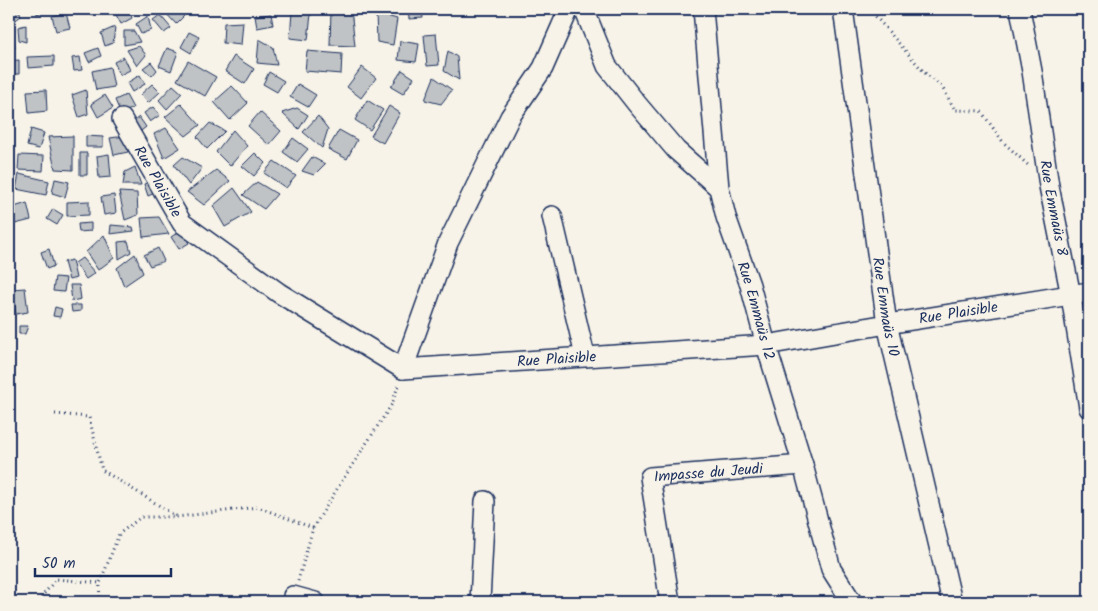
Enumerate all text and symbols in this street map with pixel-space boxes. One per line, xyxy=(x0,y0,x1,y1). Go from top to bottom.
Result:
street label: Rue Plaisible xyxy=(127,141,188,223)
street label: Rue Emmaüs 8 xyxy=(1032,159,1074,259)
street label: Rue Emmaüs 10 xyxy=(865,256,905,360)
street label: Rue Emmaüs 12 xyxy=(730,258,781,363)
street label: Rue Plaisible xyxy=(917,296,1000,332)
street label: Rue Plaisible xyxy=(516,345,597,374)
street label: Impasse du Jeudi xyxy=(653,457,765,490)
scale bar xyxy=(35,546,171,578)
text: 50 m xyxy=(42,552,76,576)

